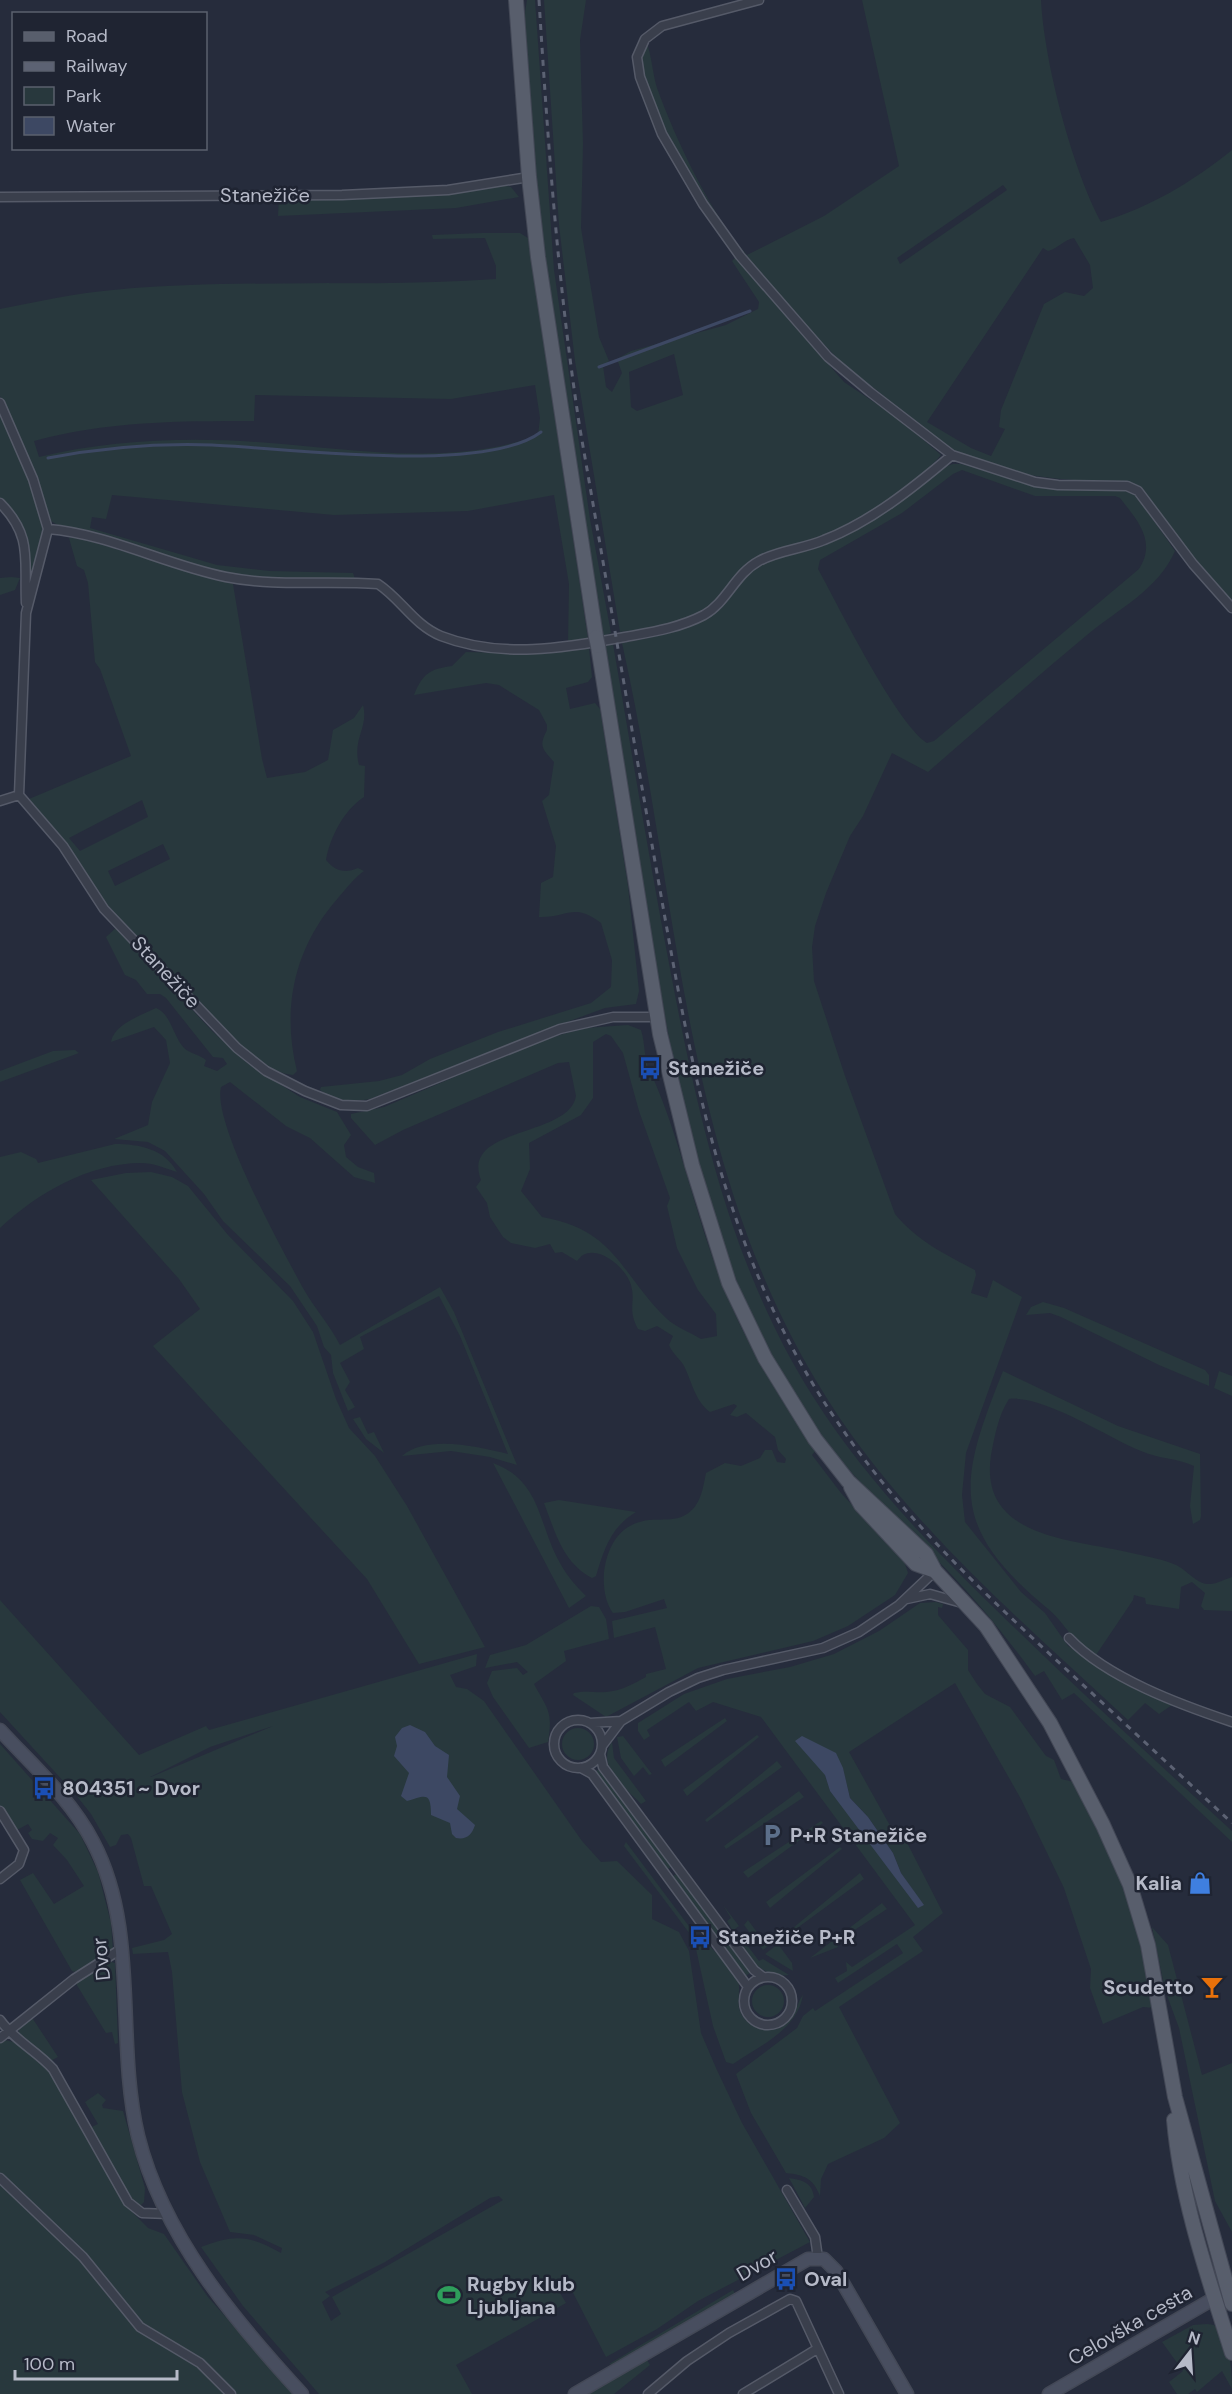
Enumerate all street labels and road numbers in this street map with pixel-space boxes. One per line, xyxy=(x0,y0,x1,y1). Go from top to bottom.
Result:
street label: Stanežiče xyxy=(220,182,310,208)
street label: Stanežiče xyxy=(126,930,206,1014)
street label: Dvor xyxy=(86,1936,116,1982)
street label: Dvor xyxy=(732,2243,782,2287)
street label: Celovška cesta xyxy=(1063,2279,1197,2371)

